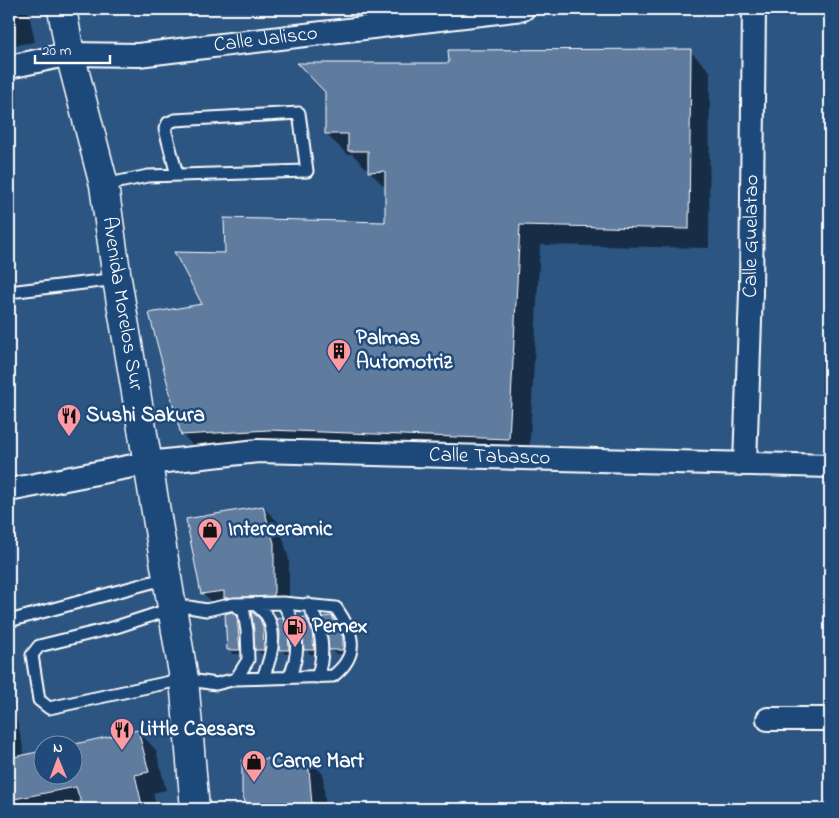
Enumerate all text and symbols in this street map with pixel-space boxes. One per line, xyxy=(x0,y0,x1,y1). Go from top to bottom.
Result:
street label: Calle Jalisco xyxy=(212,19,319,61)
scale bar xyxy=(35,32,110,64)
text: 20 m xyxy=(42,40,72,62)
street label: Calle Guelatao xyxy=(736,174,767,298)
street label: Avenida Morelos Sur xyxy=(94,215,151,393)
place label: Palmas Automotriz xyxy=(356,324,453,378)
building icon: Palmas Automotriz xyxy=(326,338,352,372)
place label: Sushi Sakura xyxy=(86,401,205,431)
restaurant icon: Sushi Sakura xyxy=(56,403,82,437)
street label: Calle Tabasco xyxy=(429,440,551,474)
place label: Interceramic xyxy=(228,515,333,545)
shop icon: Interceramic xyxy=(197,517,223,551)
place label: Pemex xyxy=(312,612,367,642)
fuel station icon: Pemex xyxy=(282,614,308,648)
place label: Little Caesars xyxy=(140,715,256,745)
restaurant icon: Little Caesars xyxy=(109,717,135,751)
north arrow xyxy=(32,736,82,786)
text: N xyxy=(53,738,63,759)
place label: Carne Mart xyxy=(272,747,365,777)
shop icon: Carne Mart xyxy=(241,749,267,783)

